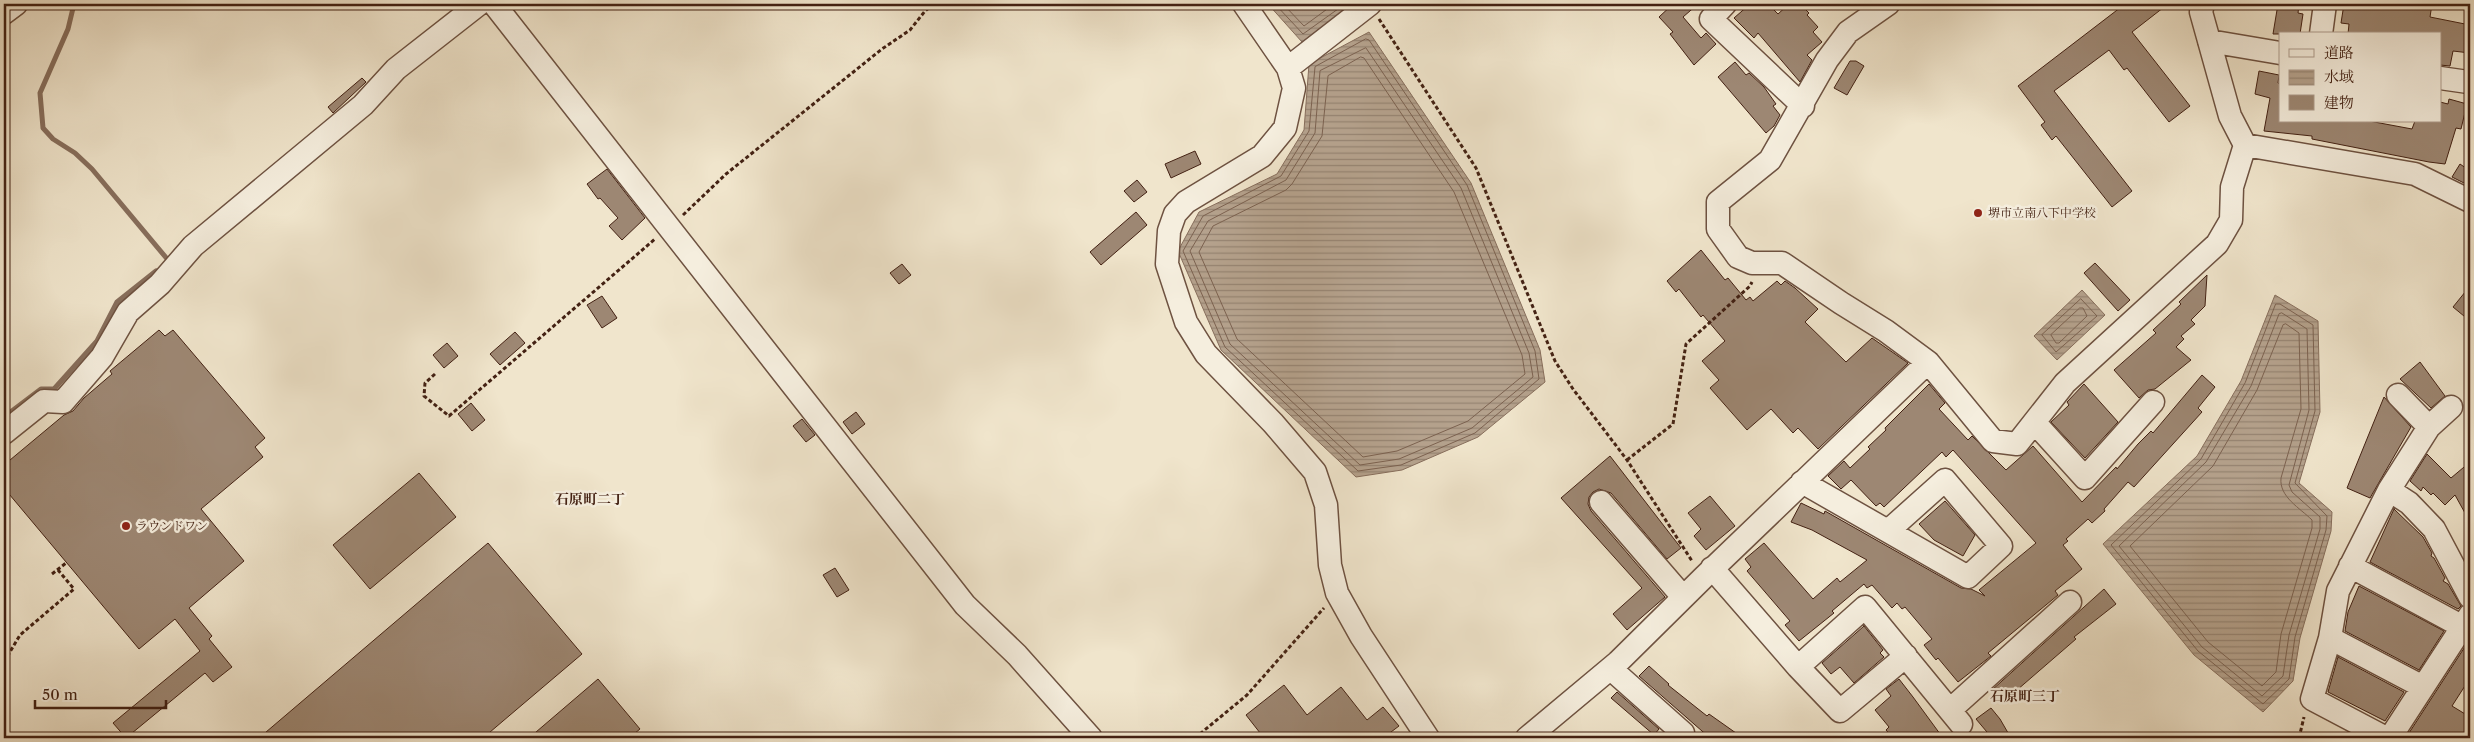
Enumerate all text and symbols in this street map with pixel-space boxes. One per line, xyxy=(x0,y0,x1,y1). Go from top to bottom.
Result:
legend xyxy=(2279,32,2442,122)
text: 道路 xyxy=(2324,43,2354,62)
text: 水域 xyxy=(2324,67,2354,86)
text: 建物 xyxy=(2324,93,2354,112)
place label: 堺市立南八下中学校 xyxy=(1988,205,2096,220)
marker: 堺市立南八下中学校 xyxy=(1972,207,1984,219)
district label: 石原町二丁 xyxy=(555,490,625,508)
place label: ラウンドワン xyxy=(136,518,208,533)
marker: ラウンドワン xyxy=(120,520,132,532)
scale bar xyxy=(35,677,166,709)
text: 50 m xyxy=(42,685,78,704)
district label: 石原町三丁 xyxy=(1990,687,2060,705)

